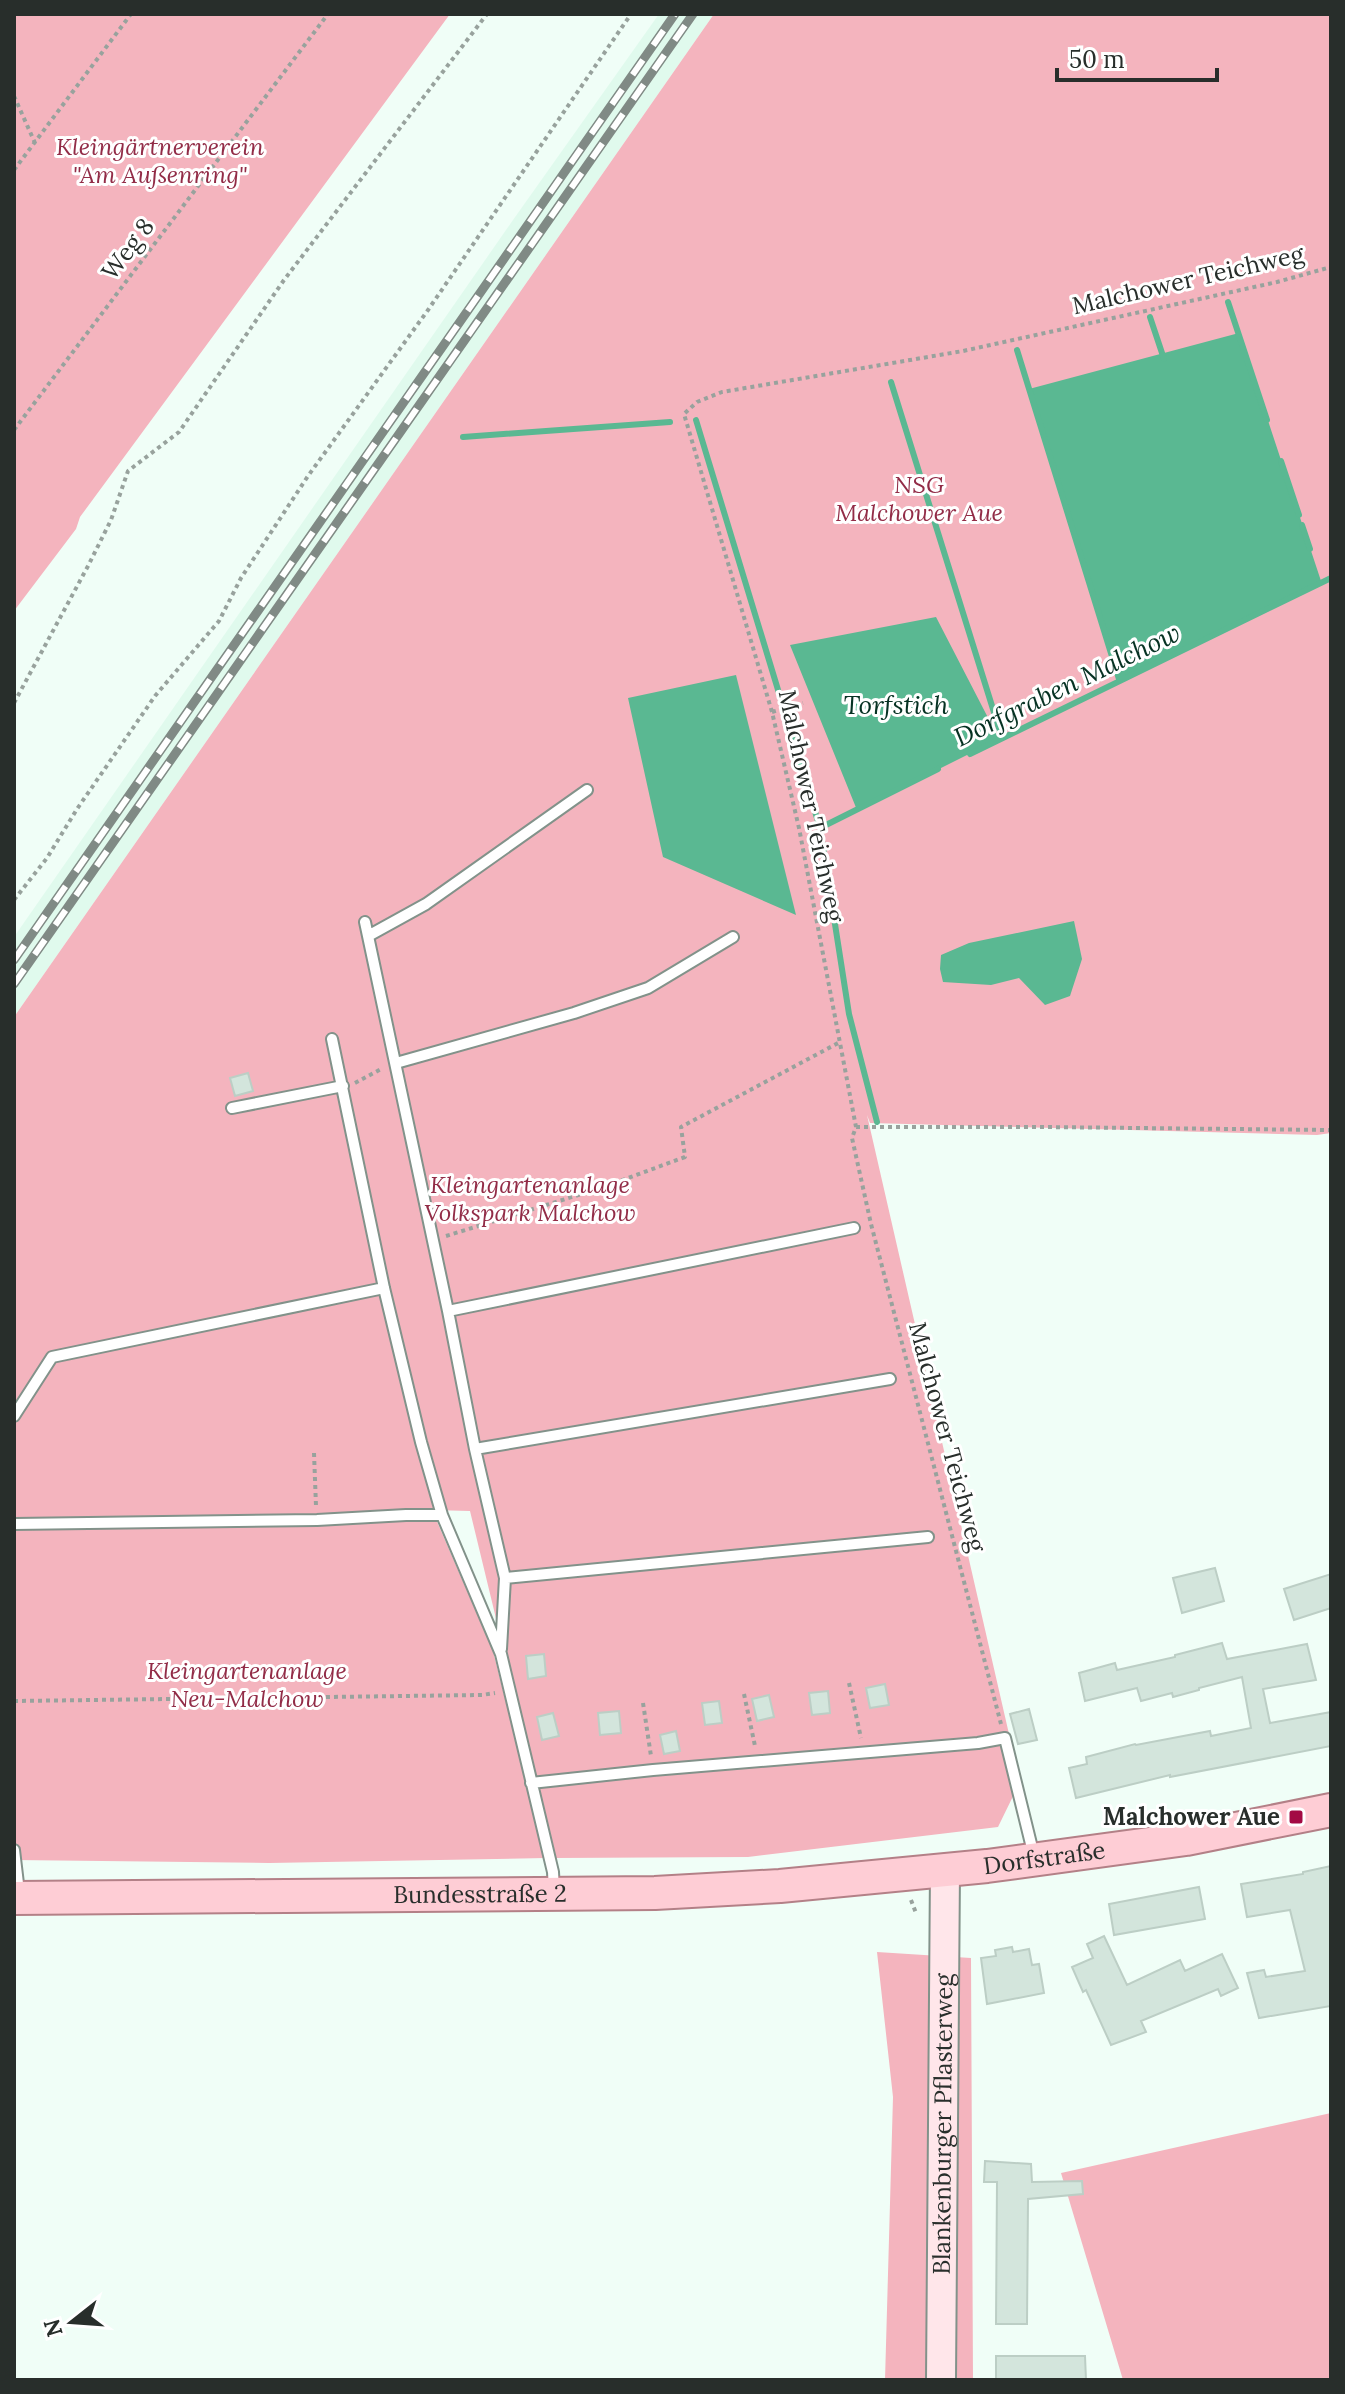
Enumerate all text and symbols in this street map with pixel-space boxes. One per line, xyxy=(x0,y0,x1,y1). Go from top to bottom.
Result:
scale bar xyxy=(1057,32,1217,82)
text: 50 m xyxy=(1069,44,1125,75)
park label: Kleingärtnerverein "Am Außenring" xyxy=(56,131,264,190)
street label: Weg 8 xyxy=(94,212,161,286)
street label: Malchower Teichweg xyxy=(1069,238,1307,321)
park label: NSG Malchower Aue xyxy=(835,469,1003,528)
water label: Dorfgraben Malchow xyxy=(948,615,1185,754)
street label: Malchower Teichweg xyxy=(772,687,851,926)
water label: Torfstich xyxy=(843,688,949,721)
park label: Kleingartenanlage Volkspark Malchow xyxy=(424,1169,636,1228)
street label: Malchower Teichweg xyxy=(902,1319,993,1556)
park label: Kleingartenanlage Neu-Malchow xyxy=(147,1655,347,1714)
place label: Malchower Aue xyxy=(1103,1801,1280,1832)
marker: Malchower Aue xyxy=(1287,1808,1305,1826)
street label: Dorfstraße xyxy=(981,1834,1107,1881)
street label: Bundesstraße 2 xyxy=(393,1878,567,1910)
street label: Blankenburger Pflasterweg xyxy=(926,1972,959,2275)
north arrow xyxy=(32,2282,112,2362)
text: N xyxy=(37,2316,69,2340)

